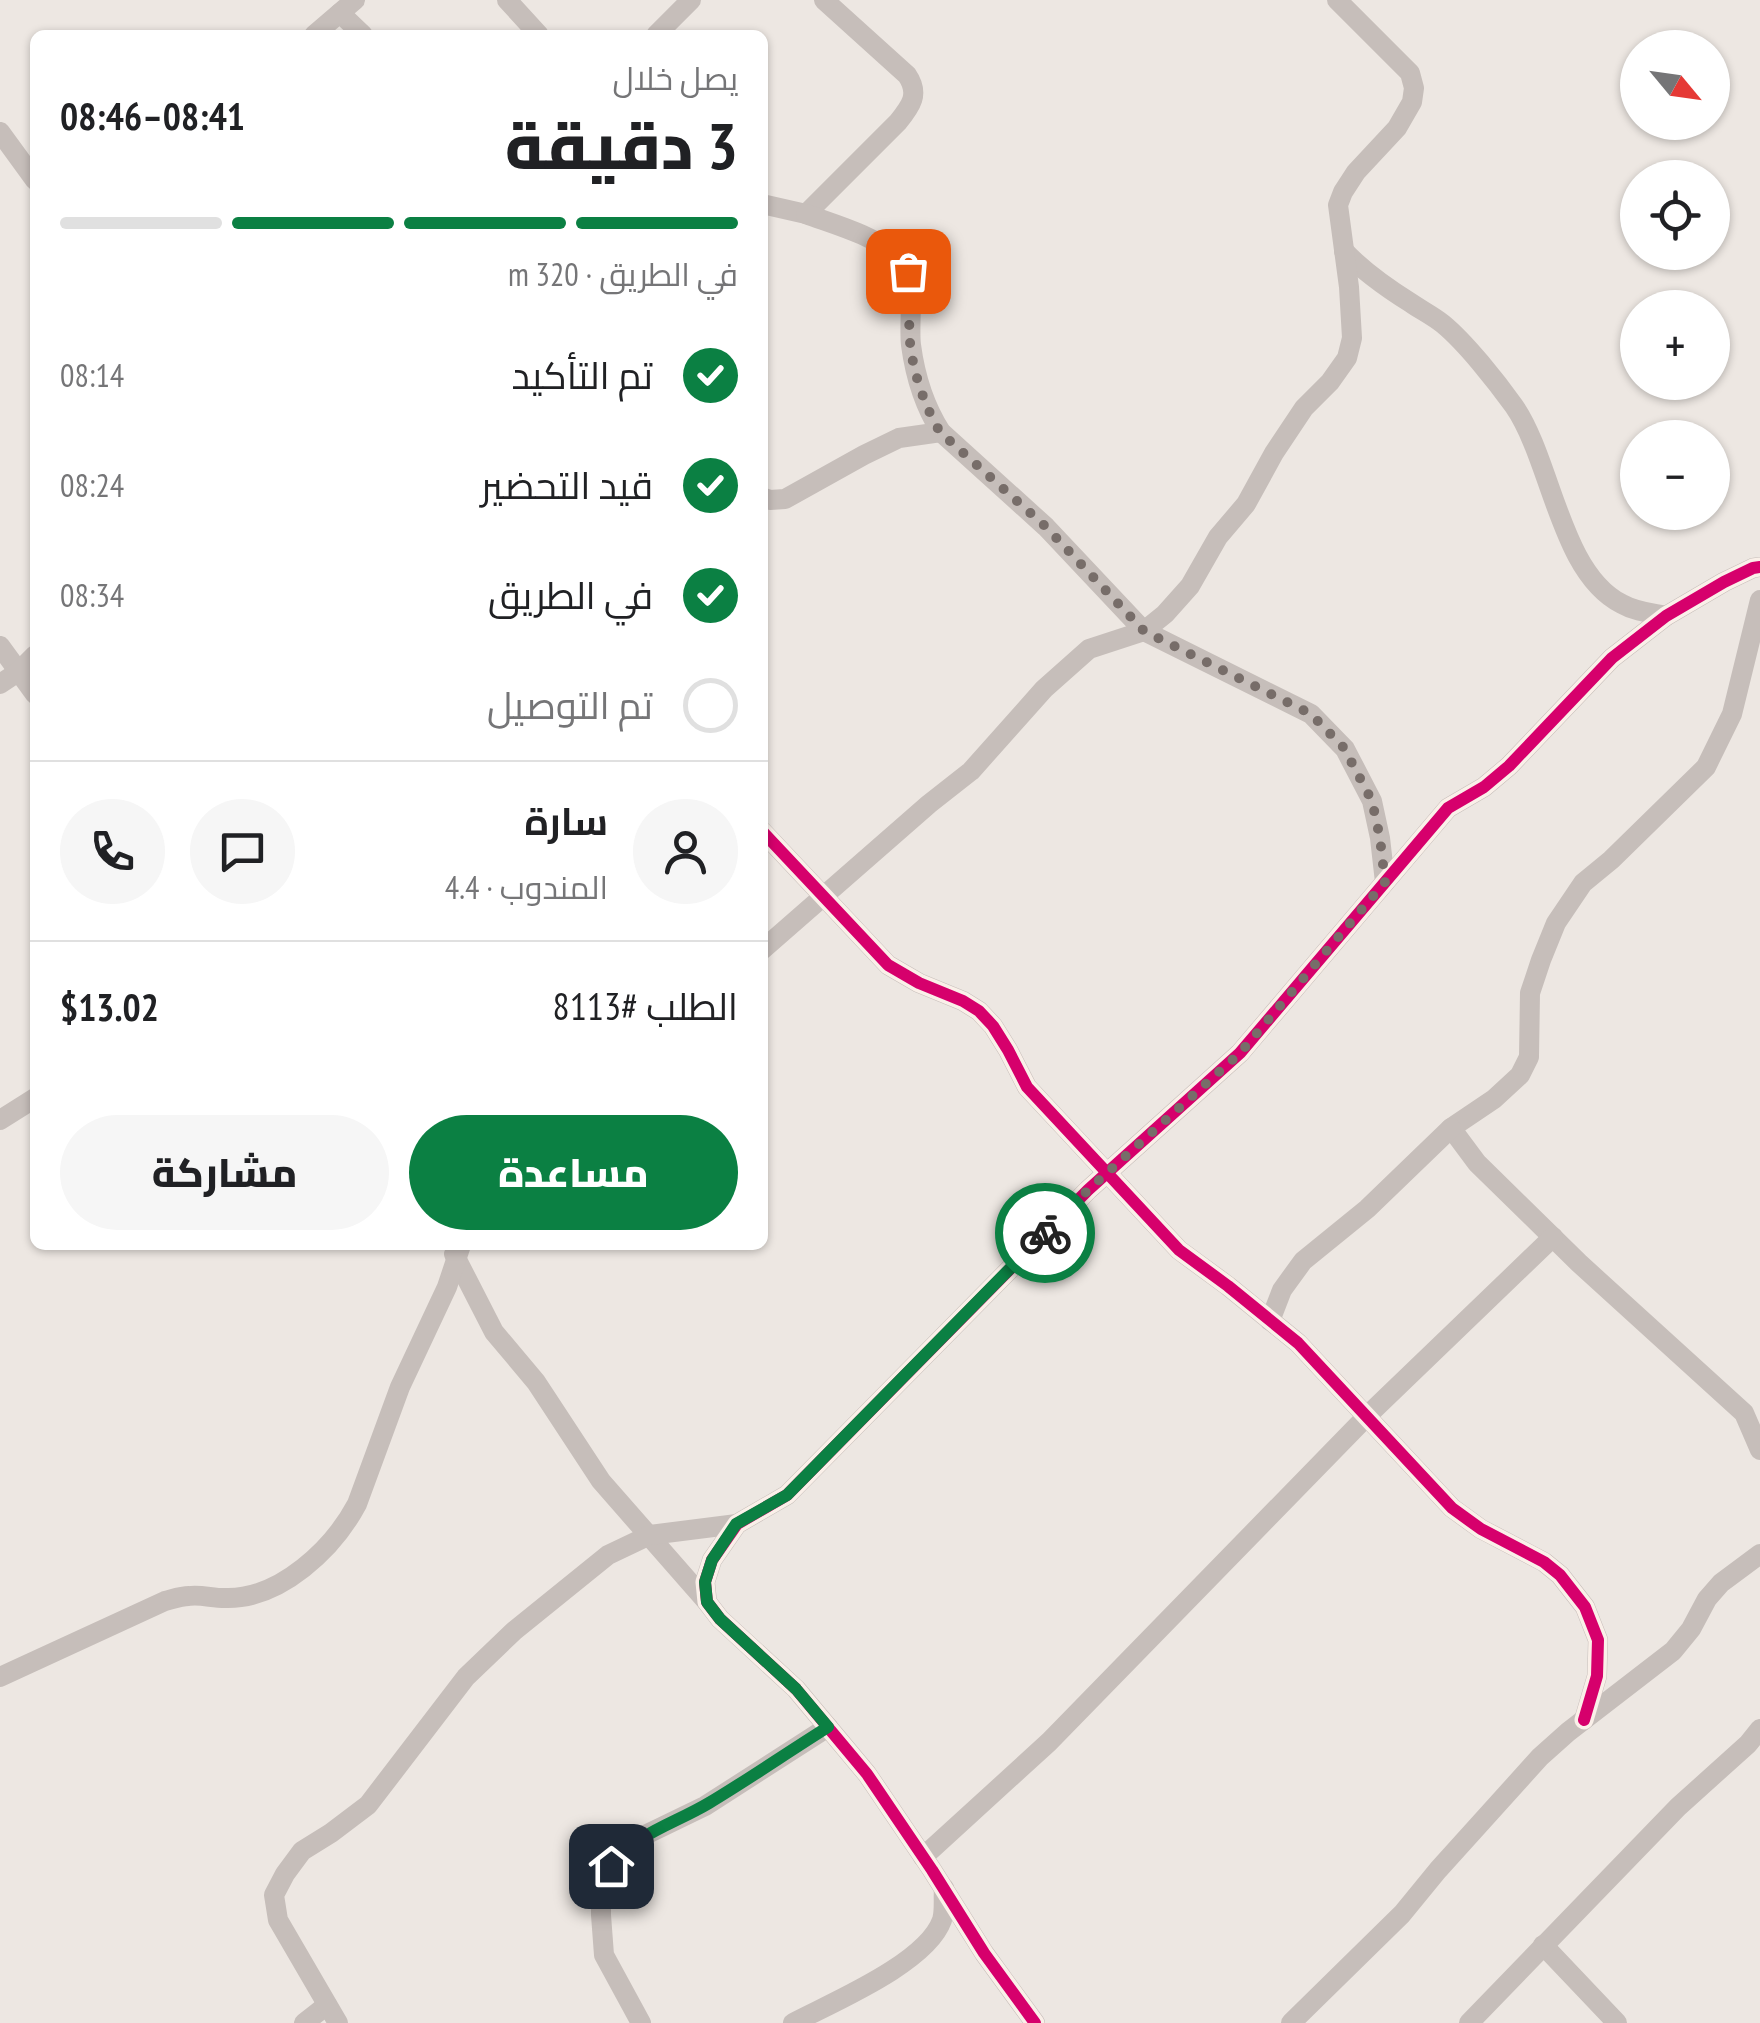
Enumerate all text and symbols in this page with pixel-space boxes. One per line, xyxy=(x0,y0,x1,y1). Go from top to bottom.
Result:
north arrow xyxy=(1620,30,1730,140)
map controls xyxy=(1620,30,1730,530)
text: يصل خلال xyxy=(612,57,738,99)
text: 08:41–08:46 xyxy=(60,91,245,140)
text: 3 دقيقة xyxy=(505,103,738,187)
button: locate xyxy=(1620,160,1730,270)
pin xyxy=(866,229,951,314)
icon: bag xyxy=(881,244,936,299)
text: في الطريق · 320 m xyxy=(508,253,738,295)
button: + xyxy=(1620,290,1730,400)
icon: check xyxy=(683,348,738,403)
text: تم التأكيد xyxy=(511,350,653,399)
text: 08:14 xyxy=(60,354,124,396)
button: − xyxy=(1620,420,1730,530)
icon: check xyxy=(683,458,738,513)
text: قيد التحضير xyxy=(481,460,653,509)
text: 08:24 xyxy=(60,464,124,506)
icon: check xyxy=(683,568,738,623)
text: في الطريق xyxy=(488,570,653,619)
text: 08:34 xyxy=(60,574,124,616)
text: تم التوصيل xyxy=(487,680,653,729)
text: سارة xyxy=(525,796,608,845)
button: phone xyxy=(60,799,165,904)
button: chat xyxy=(190,799,295,904)
button: person xyxy=(633,799,738,904)
text: المندوب · 4.4 xyxy=(445,866,608,908)
text: الطلب #8113 xyxy=(553,981,738,1030)
text: $13.02 xyxy=(60,982,159,1031)
button: مشاركة xyxy=(60,1115,389,1230)
button: مساعدة xyxy=(409,1115,738,1230)
courier xyxy=(995,1183,1095,1283)
icon: bike xyxy=(1018,1206,1073,1261)
pin xyxy=(569,1824,654,1909)
icon: home xyxy=(584,1839,639,1894)

